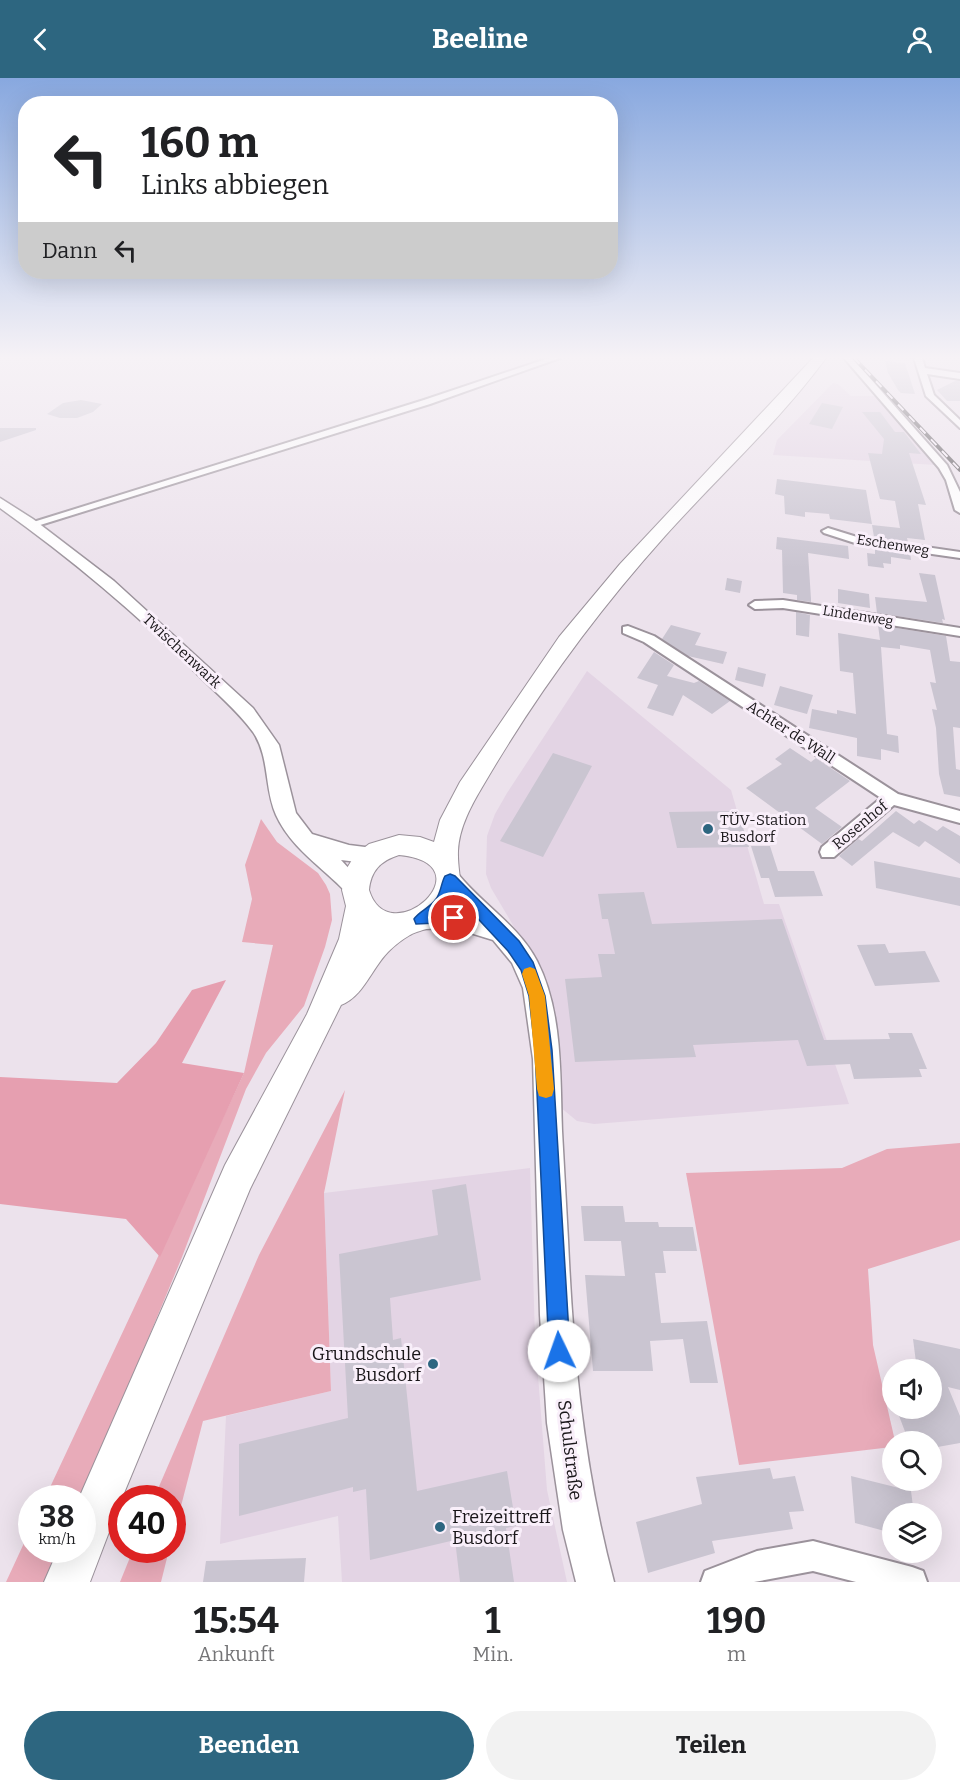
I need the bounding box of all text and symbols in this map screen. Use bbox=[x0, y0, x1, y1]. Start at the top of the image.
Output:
icon: back bbox=[24, 23, 57, 56]
text: Beeline bbox=[432, 23, 528, 55]
icon: person bbox=[903, 23, 936, 56]
text: 160 m bbox=[141, 118, 258, 168]
icon: left bbox=[42, 120, 120, 198]
text: Links abbiegen bbox=[141, 169, 329, 201]
icon: left bbox=[109, 234, 142, 267]
text: Dann bbox=[42, 237, 97, 264]
street label: Eschenweg bbox=[855, 531, 931, 559]
street label: Lindenweg bbox=[821, 602, 895, 630]
street label: Twischenwark bbox=[139, 610, 225, 692]
street label: Achter de Wall bbox=[744, 697, 838, 767]
street label: Rosenhof bbox=[829, 796, 893, 853]
place label: TÜV-Station Busdorf bbox=[720, 811, 807, 846]
marker: TÜV-Station Busdorf bbox=[701, 822, 715, 836]
pin bbox=[428, 892, 479, 943]
icon: arrive bbox=[437, 901, 470, 934]
position arrow bbox=[527, 1319, 591, 1383]
place label: Grundschule Busdorf bbox=[312, 1343, 423, 1386]
marker: Grundschule Busdorf bbox=[426, 1357, 440, 1371]
map controls bbox=[882, 1359, 942, 1563]
button: sound bbox=[882, 1359, 942, 1419]
street label: Schulstraße bbox=[553, 1399, 587, 1501]
button: search bbox=[882, 1431, 942, 1491]
speed limit sign: 40 bbox=[108, 1485, 186, 1563]
text: 38 bbox=[39, 1499, 75, 1535]
button: layers bbox=[882, 1503, 942, 1563]
place label: Freizeittreff Busdorf bbox=[452, 1506, 553, 1549]
marker: Freizeittreff Busdorf bbox=[433, 1520, 447, 1534]
text: km/h bbox=[38, 1530, 76, 1548]
text: 15:54 bbox=[194, 1599, 279, 1643]
text: 1 bbox=[485, 1599, 501, 1643]
text: 190 bbox=[707, 1599, 766, 1643]
text: Ankunft bbox=[198, 1642, 275, 1666]
text: Min. bbox=[472, 1642, 513, 1666]
text: m bbox=[727, 1642, 746, 1666]
button: Beenden bbox=[24, 1711, 474, 1780]
button: Teilen bbox=[486, 1711, 936, 1780]

